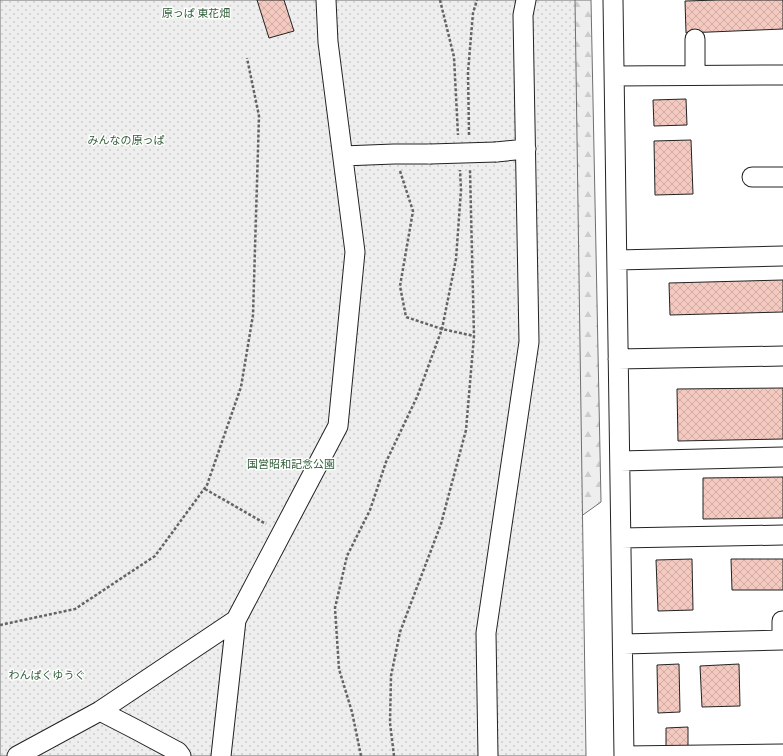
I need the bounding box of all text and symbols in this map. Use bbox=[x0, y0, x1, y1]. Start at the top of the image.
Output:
park label: 原っぱ 東花畑 bbox=[162, 7, 230, 20]
park label: みんなの原っぱ bbox=[88, 134, 165, 147]
park label: 国営昭和記念公園 bbox=[247, 458, 335, 471]
park label: わんぱくゆうぐ bbox=[9, 669, 86, 682]

